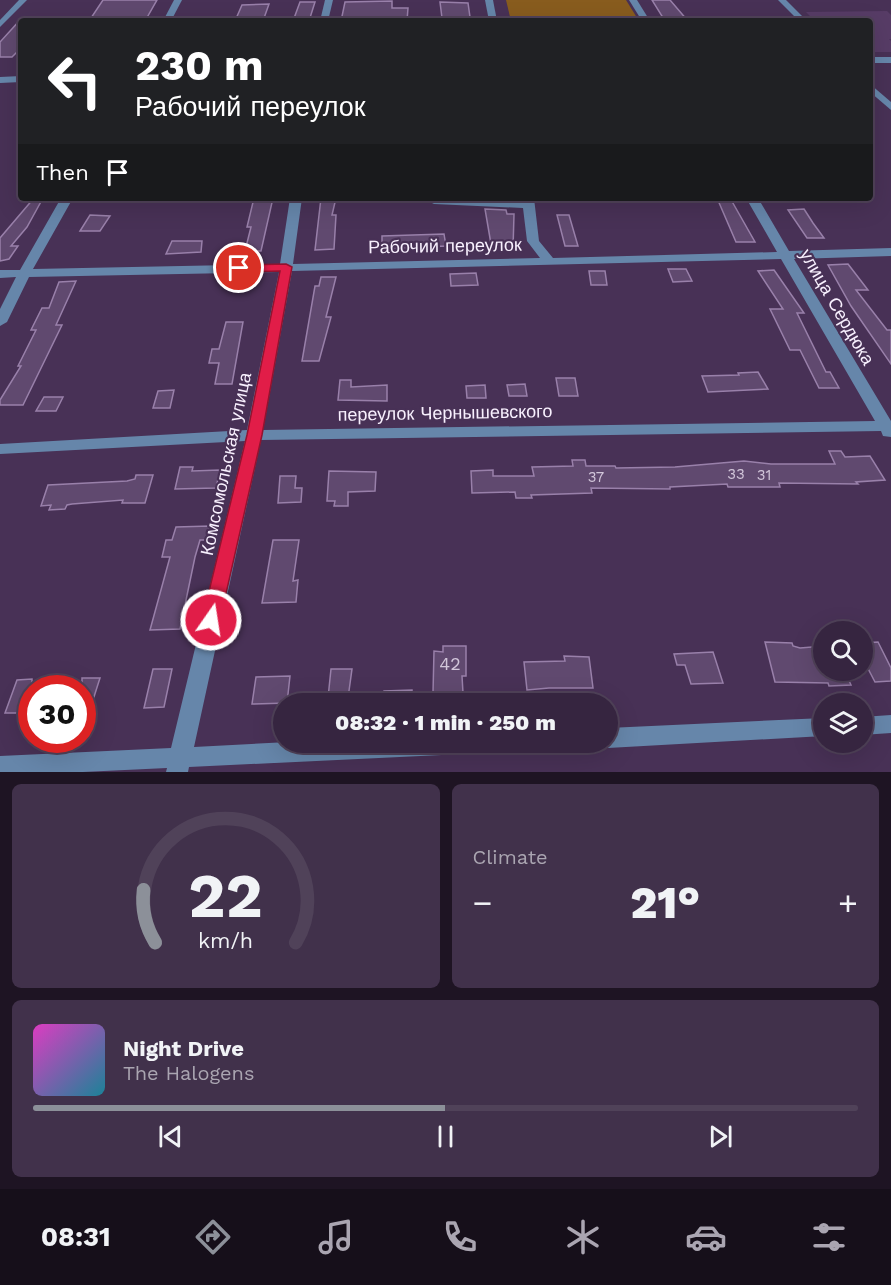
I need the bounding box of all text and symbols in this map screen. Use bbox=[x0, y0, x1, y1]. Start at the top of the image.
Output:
text: 230 m bbox=[135, 41, 264, 90]
icon: left bbox=[36, 42, 114, 120]
text: Рабочий переулок bbox=[135, 91, 366, 123]
icon: arrive bbox=[101, 156, 134, 189]
text: Then bbox=[36, 160, 89, 185]
street label: Рабочий переулок bbox=[368, 234, 522, 257]
pin bbox=[213, 242, 264, 293]
street label: улица Сердюка bbox=[796, 245, 880, 369]
icon: arrive bbox=[222, 251, 255, 284]
street label: Комсомольская улица bbox=[196, 369, 255, 557]
street label: переулок Чернышевского bbox=[337, 400, 553, 425]
house number: 33 bbox=[727, 465, 745, 483]
house number: 31 bbox=[757, 466, 771, 484]
house number: 37 bbox=[588, 468, 604, 486]
position arrow bbox=[179, 588, 243, 652]
map controls bbox=[813, 621, 873, 753]
button: search bbox=[813, 621, 873, 681]
house number: 42 bbox=[439, 653, 461, 674]
speed limit sign: 30 bbox=[18, 675, 96, 753]
button: layers bbox=[813, 693, 873, 753]
text: 08:32 · 1 min · 250 m bbox=[335, 710, 556, 735]
text: Climate bbox=[473, 845, 548, 869]
text: 22 bbox=[189, 859, 263, 932]
text: 21° bbox=[630, 876, 700, 929]
text: − bbox=[473, 883, 492, 922]
text: + bbox=[838, 883, 858, 922]
text: km/h bbox=[198, 928, 253, 953]
text: Night Drive bbox=[123, 1036, 244, 1061]
text: The Halogens bbox=[123, 1061, 255, 1085]
icon: previous bbox=[154, 1120, 187, 1153]
icon: pause bbox=[429, 1120, 462, 1153]
icon: next bbox=[704, 1120, 737, 1153]
icon: directions bbox=[192, 1216, 234, 1258]
icon: music bbox=[315, 1216, 357, 1258]
icon: phone bbox=[439, 1216, 481, 1258]
icon: climate bbox=[562, 1216, 604, 1258]
icon: car bbox=[685, 1216, 727, 1258]
icon: filters bbox=[808, 1216, 850, 1258]
text: 08:31 bbox=[41, 1221, 111, 1253]

